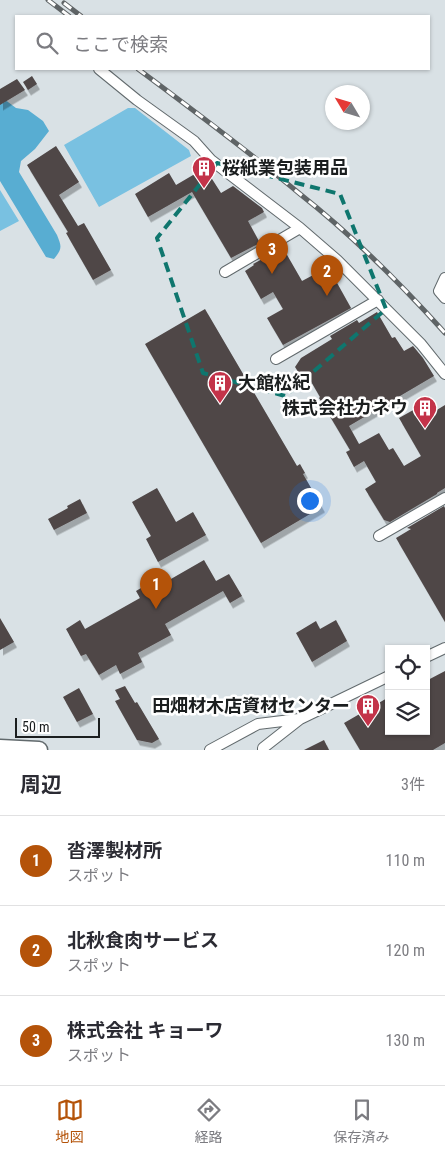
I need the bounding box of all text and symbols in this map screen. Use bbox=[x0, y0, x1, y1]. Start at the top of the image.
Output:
search box bbox=[15, 15, 430, 70]
icon: search bbox=[33, 29, 61, 57]
text: ここで検索 bbox=[73, 33, 168, 56]
north arrow bbox=[325, 85, 370, 130]
building icon: 桜紙業包装用品 bbox=[191, 155, 217, 189]
place label: 桜紙業包装用品 bbox=[222, 157, 348, 178]
pin: 3 bbox=[256, 233, 288, 274]
pin: 2 bbox=[311, 255, 343, 296]
building icon: 大館松紀 bbox=[207, 370, 233, 404]
place label: 大館松紀 bbox=[238, 372, 311, 393]
building icon: 株式会社カネウ bbox=[412, 395, 438, 429]
place label: 株式会社カネウ bbox=[282, 397, 408, 418]
your location bbox=[297, 488, 323, 514]
pin: 1 bbox=[140, 568, 172, 609]
map controls bbox=[385, 645, 430, 735]
button: locate bbox=[385, 645, 430, 690]
button: layers bbox=[385, 690, 430, 735]
building icon: 田畑材木店資材センター bbox=[355, 693, 381, 727]
place label: 田畑材木店資材センター bbox=[152, 695, 350, 716]
scale bar bbox=[15, 715, 100, 738]
text: 50 m bbox=[22, 719, 50, 735]
text: 周辺 bbox=[20, 773, 62, 797]
text: 3件 bbox=[401, 775, 425, 794]
text: 沓澤製材所 bbox=[67, 839, 162, 862]
text: 1 bbox=[32, 851, 40, 870]
text: 110 m bbox=[386, 851, 425, 870]
text: スポット bbox=[67, 866, 131, 885]
text: 北秋食肉サービス bbox=[67, 929, 219, 952]
text: 2 bbox=[32, 941, 40, 960]
text: 120 m bbox=[386, 941, 425, 960]
text: スポット bbox=[67, 956, 131, 975]
text: 株式会社 キョーワ bbox=[67, 1019, 223, 1042]
text: 3 bbox=[32, 1031, 40, 1050]
text: 130 m bbox=[386, 1031, 425, 1050]
text: スポット bbox=[67, 1046, 131, 1065]
tab: 地図 bbox=[56, 1096, 84, 1146]
tab: 経路 bbox=[195, 1096, 223, 1146]
tab: 保存済み bbox=[334, 1096, 390, 1146]

